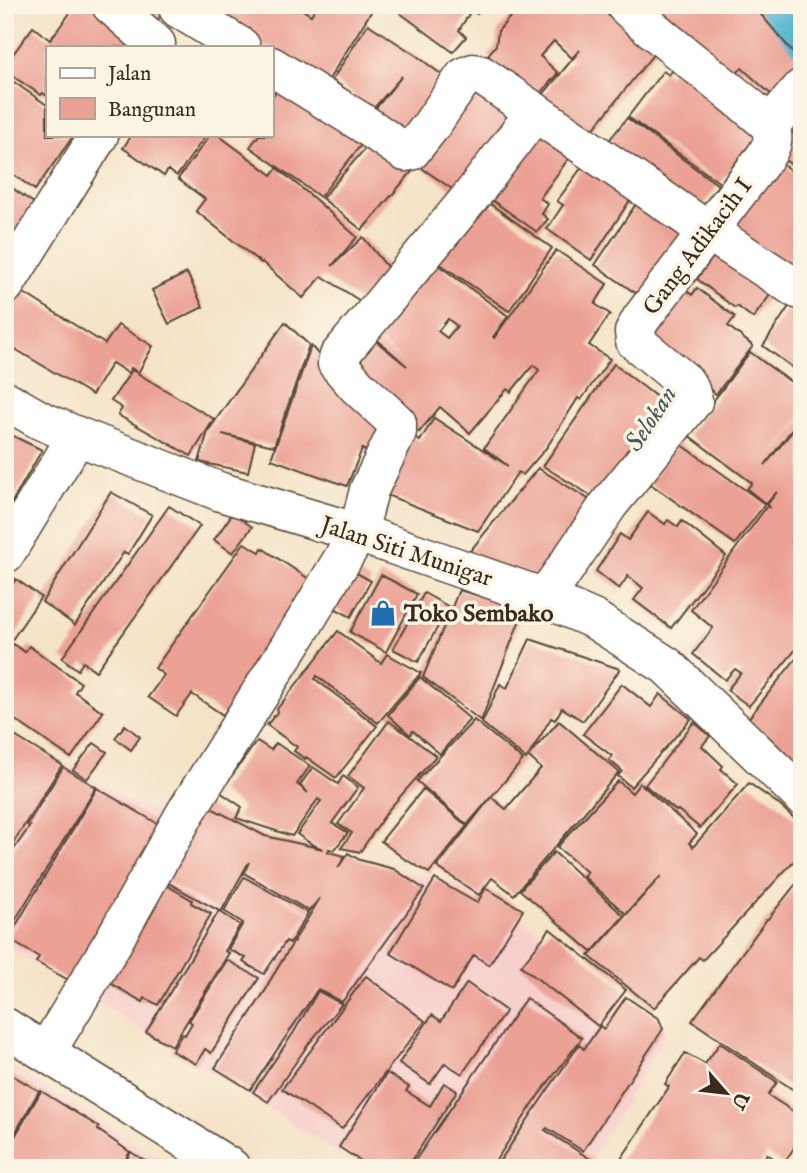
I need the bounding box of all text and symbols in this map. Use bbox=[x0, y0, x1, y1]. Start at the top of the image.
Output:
legend bbox=[46, 46, 273, 136]
text: Jalan bbox=[106, 61, 151, 88]
text: Bangunan bbox=[108, 97, 196, 124]
street label: Gang Adikacih I bbox=[636, 172, 760, 322]
water label: Selokan bbox=[618, 380, 685, 458]
street label: Jalan Siti Munigar bbox=[314, 509, 497, 595]
shop icon: Toko Sembako bbox=[368, 598, 398, 628]
place label: Toko Sembako bbox=[403, 599, 554, 630]
north arrow bbox=[692, 1058, 762, 1128]
text: U bbox=[724, 1086, 754, 1114]

